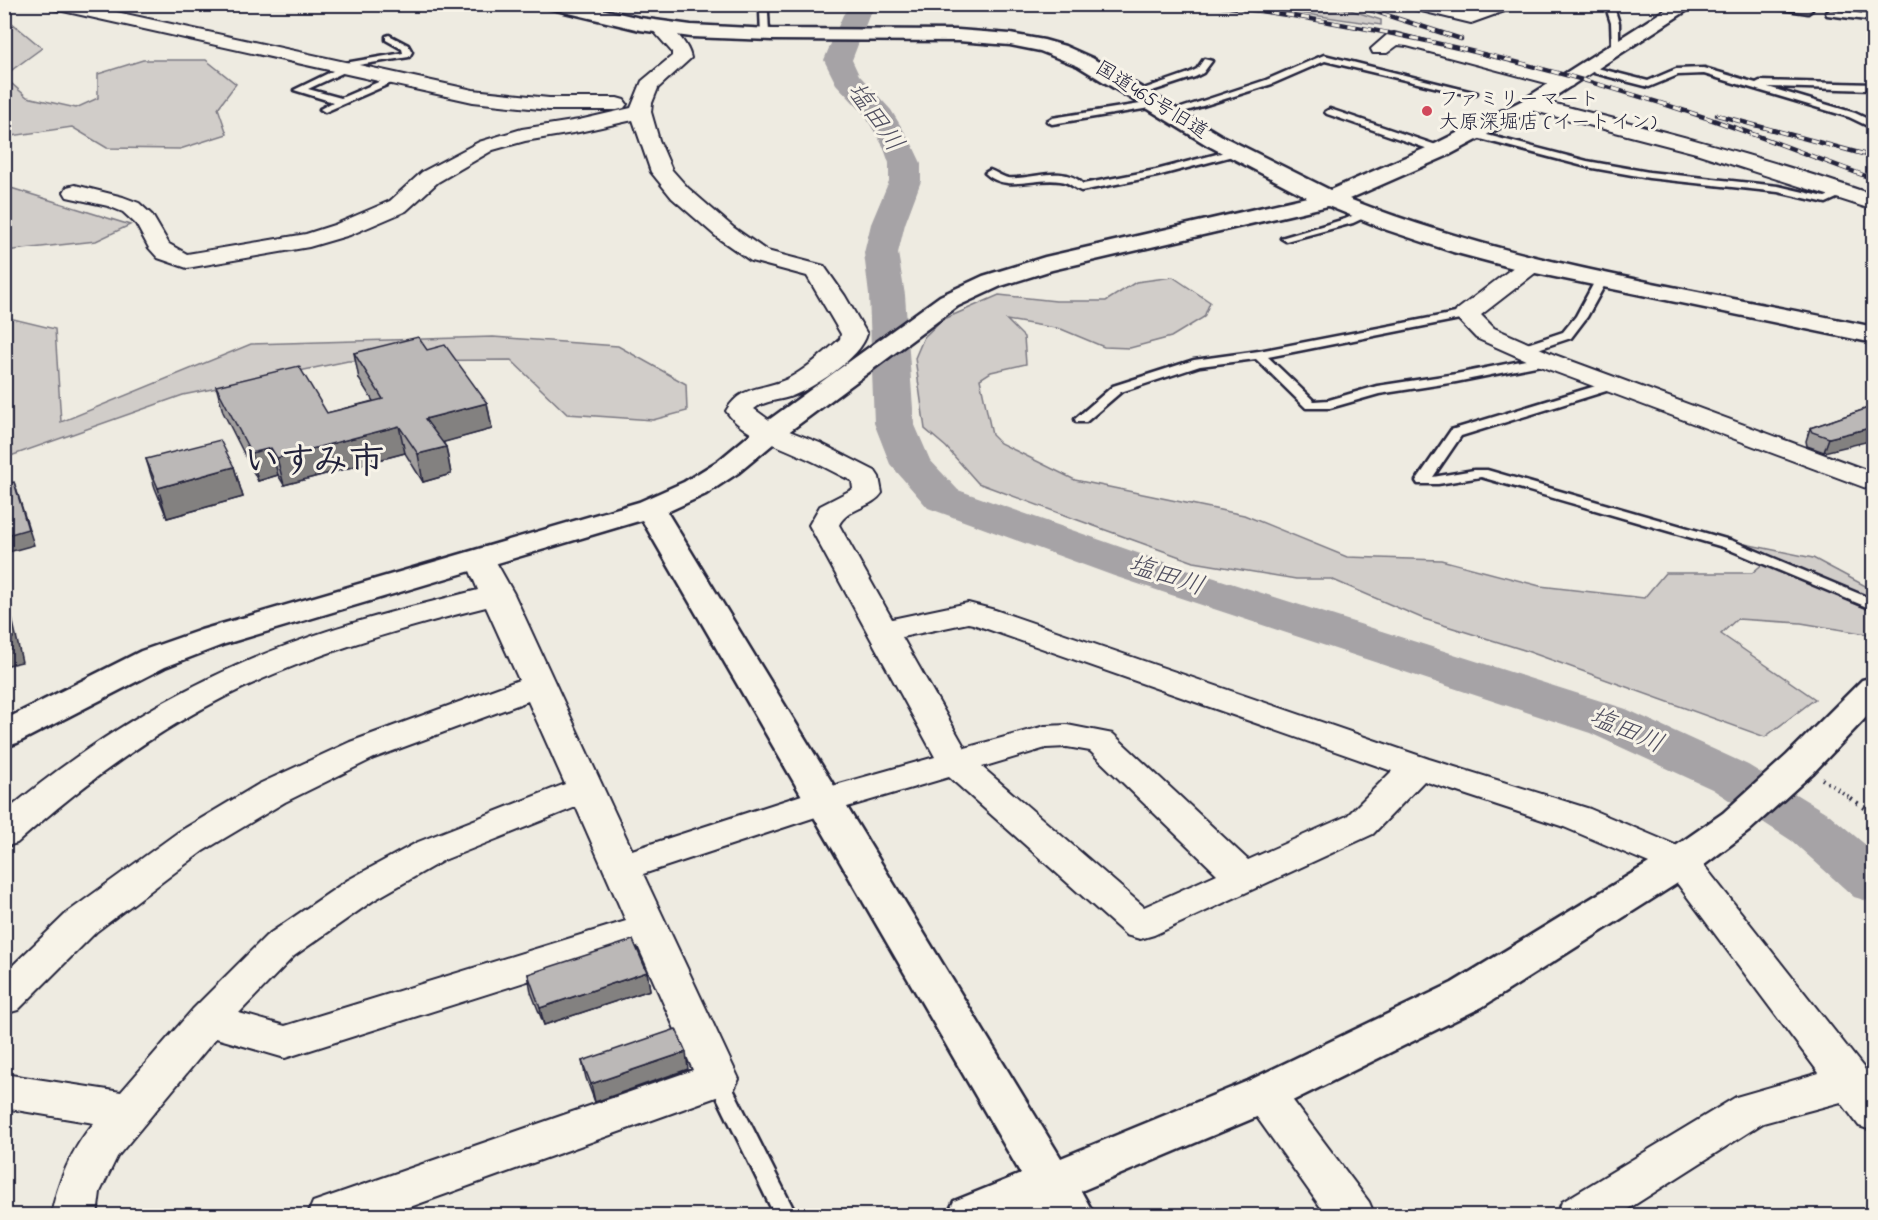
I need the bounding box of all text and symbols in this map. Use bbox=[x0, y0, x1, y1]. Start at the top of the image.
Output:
street label: 国道465号旧道 bbox=[1089, 55, 1213, 147]
water label: 塩田川 bbox=[836, 75, 912, 161]
place label: ファミリーマート 大原深堀店 (イートイン) bbox=[1439, 86, 1657, 138]
marker: ファミリーマート 大原深堀店 (イートイン) bbox=[1420, 104, 1434, 118]
district label: いすみ市 bbox=[243, 437, 385, 490]
water label: 塩田川 bbox=[1123, 547, 1209, 607]
water label: 塩田川 bbox=[1583, 699, 1669, 765]

